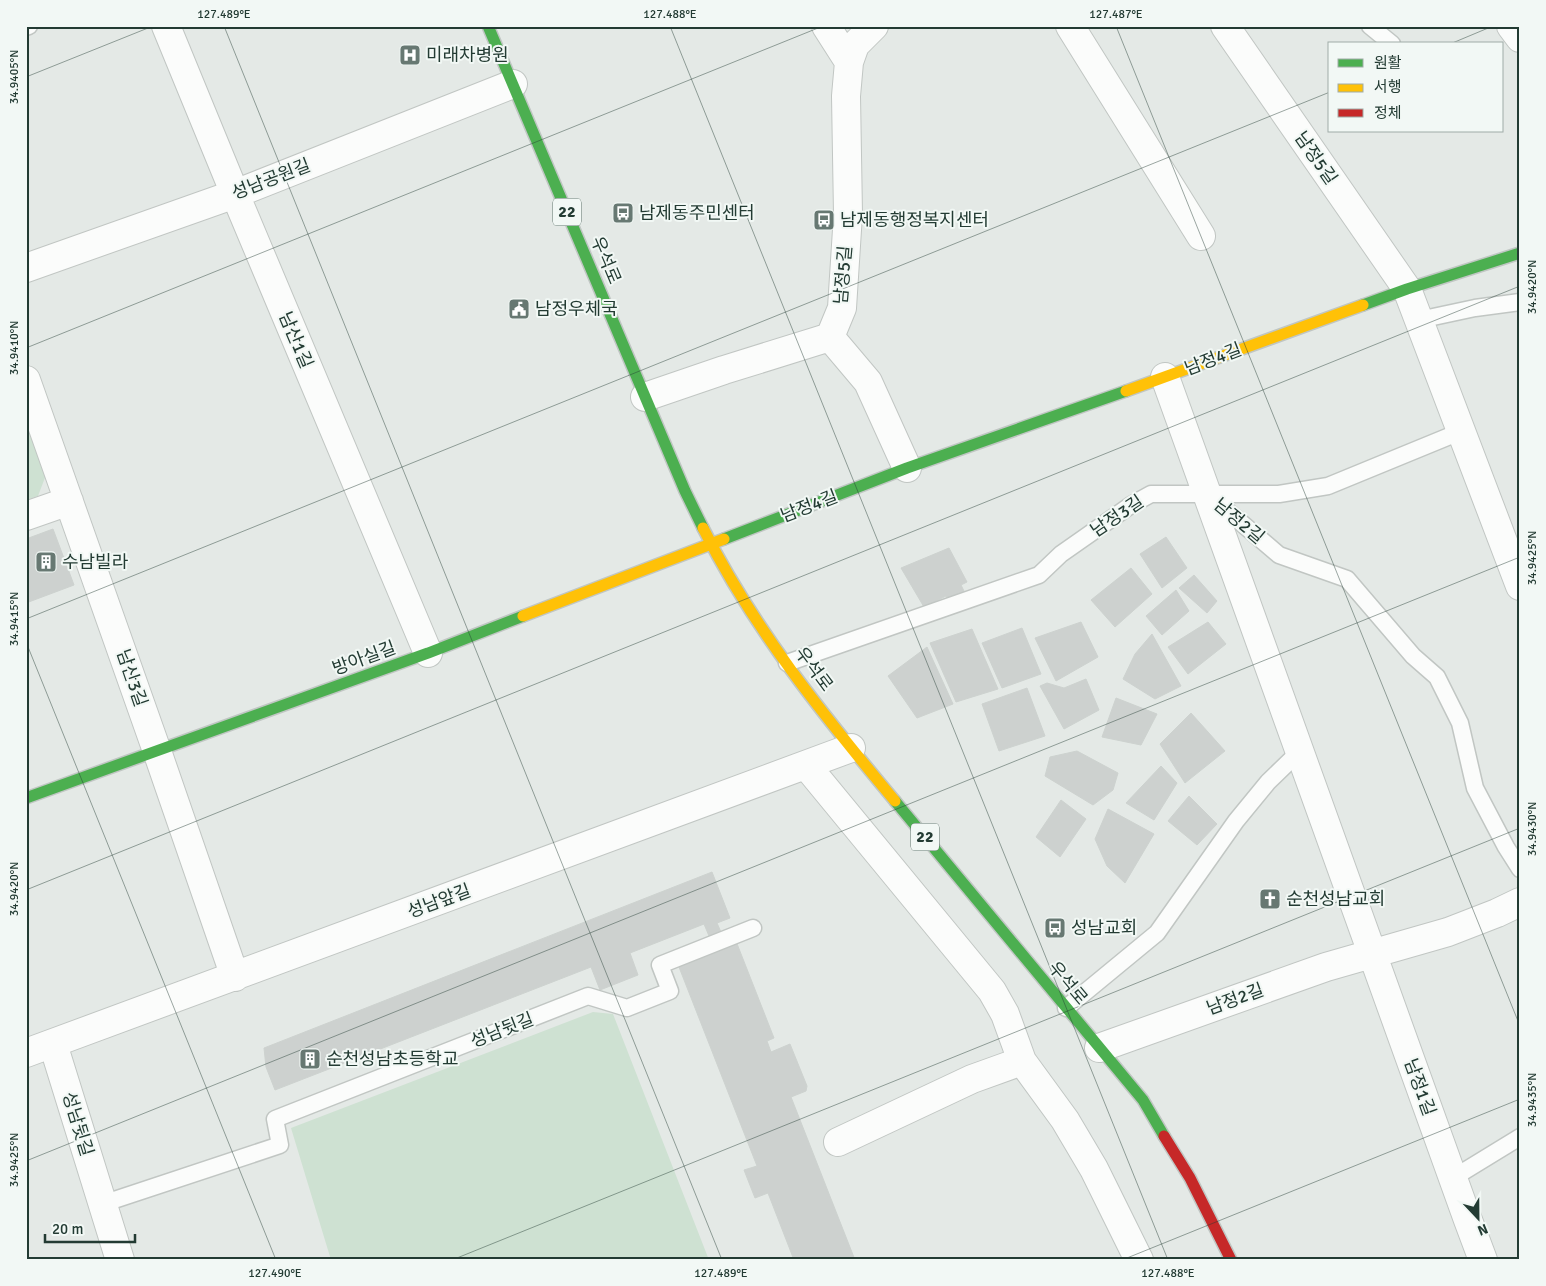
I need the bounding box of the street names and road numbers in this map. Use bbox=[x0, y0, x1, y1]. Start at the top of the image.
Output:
street label: 남정5길 bbox=[1290, 127, 1342, 189]
street label: 성남공원길 bbox=[228, 154, 314, 204]
road number: 22 bbox=[553, 198, 581, 226]
street label: 우석로 bbox=[586, 233, 626, 287]
street label: 남정5길 bbox=[829, 244, 857, 306]
street label: 남산1길 bbox=[274, 308, 318, 372]
street label: 남정4길 bbox=[1181, 338, 1245, 380]
street label: 남정4길 bbox=[777, 485, 841, 527]
street label: 남정3길 bbox=[1086, 490, 1148, 542]
street label: 남정2길 bbox=[1209, 493, 1269, 549]
street label: 방아실길 bbox=[329, 636, 399, 680]
street label: 우석로 bbox=[790, 643, 838, 695]
street label: 남산3길 bbox=[112, 646, 152, 710]
road number: 22 bbox=[911, 824, 939, 850]
street label: 성남앞길 bbox=[404, 879, 474, 923]
street label: 우석로 bbox=[1044, 957, 1092, 1009]
street label: 남정2길 bbox=[1203, 979, 1267, 1019]
street label: 성남뒷길 bbox=[467, 1008, 537, 1052]
street label: 남정1길 bbox=[1400, 1055, 1440, 1119]
street label: 성남뒷길 bbox=[58, 1089, 98, 1159]

